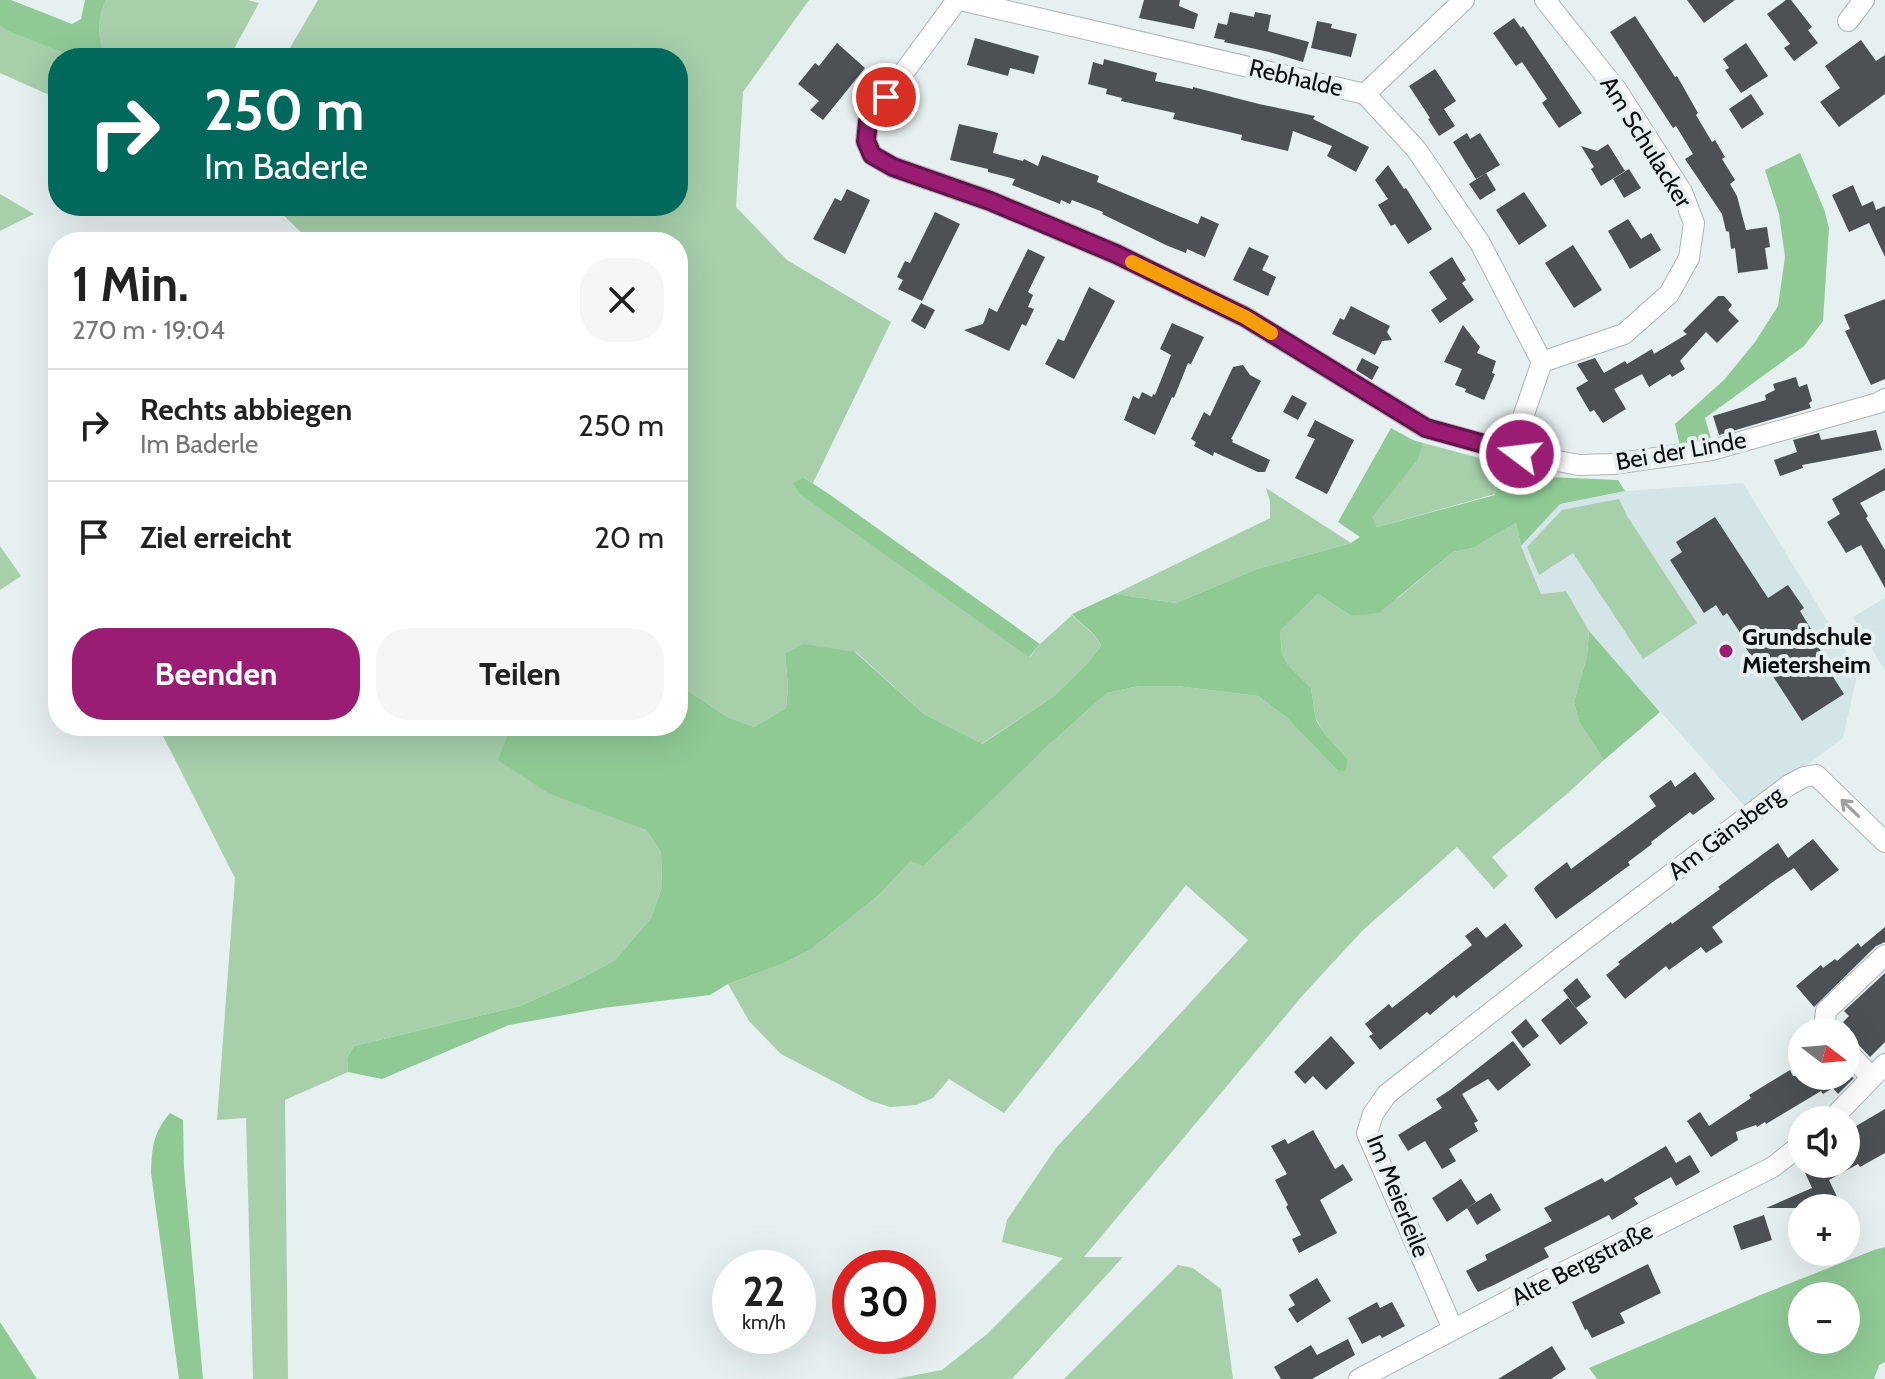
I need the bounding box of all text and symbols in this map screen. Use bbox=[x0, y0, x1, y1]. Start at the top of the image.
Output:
street label: Rebhalde bbox=[1246, 53, 1346, 102]
pin bbox=[852, 63, 920, 131]
street label: Am Schulacker bbox=[1594, 70, 1699, 213]
icon: arrive bbox=[864, 75, 908, 119]
text: 250 m bbox=[204, 76, 365, 144]
icon: right bbox=[72, 80, 176, 184]
text: Im Baderle bbox=[204, 144, 368, 188]
text: 1 Min. bbox=[72, 255, 189, 313]
button: close bbox=[580, 258, 664, 342]
text: 270 m · 19:04 bbox=[72, 314, 225, 346]
text: Rechts abbiegen bbox=[140, 391, 352, 428]
icon: right bbox=[72, 403, 116, 447]
text: 250 m bbox=[578, 407, 664, 444]
position arrow bbox=[1478, 412, 1562, 496]
street label: Bei der Linde bbox=[1613, 425, 1748, 476]
text: Im Baderle bbox=[140, 428, 258, 460]
icon: arrive bbox=[72, 515, 116, 559]
text: Ziel erreicht bbox=[140, 519, 291, 556]
text: 20 m bbox=[594, 519, 664, 556]
place label: Grundschule Mietersheim bbox=[1742, 622, 1872, 679]
button: Beenden bbox=[72, 628, 360, 720]
button: Teilen bbox=[376, 628, 664, 720]
marker: Grundschule Mietersheim bbox=[1717, 642, 1735, 660]
street label: Am Gänsberg bbox=[1662, 779, 1790, 885]
one-way arrow bbox=[1841, 800, 1861, 818]
north arrow bbox=[1788, 1018, 1860, 1090]
map controls bbox=[1788, 1018, 1860, 1354]
button: sound bbox=[1788, 1106, 1860, 1178]
street label: Im Meierleile bbox=[1361, 1130, 1436, 1261]
button: + bbox=[1788, 1194, 1860, 1266]
street label: Alte Bergstraße bbox=[1506, 1215, 1657, 1312]
speed limit sign: 30 bbox=[832, 1250, 936, 1354]
text: 22 bbox=[743, 1267, 785, 1316]
button: − bbox=[1788, 1282, 1860, 1354]
text: km/h bbox=[742, 1310, 786, 1334]

